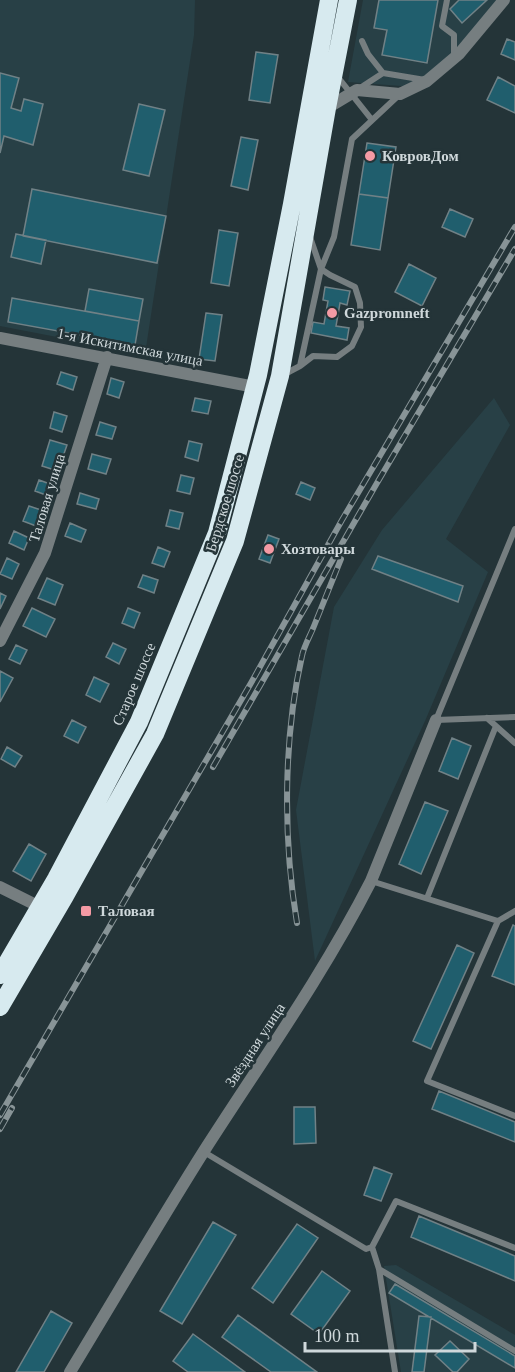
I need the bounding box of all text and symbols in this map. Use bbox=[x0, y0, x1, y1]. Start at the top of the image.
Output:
place label: КовровДом bbox=[382, 148, 459, 164]
marker: КовровДом bbox=[363, 149, 377, 163]
place label: Gazpromneft bbox=[344, 305, 430, 321]
marker: Gazpromneft bbox=[325, 306, 339, 320]
street label: 1-я Искитимская улица bbox=[56, 325, 205, 369]
street label: Таловая улица bbox=[26, 451, 68, 544]
street label: Бердское шоссе bbox=[203, 452, 248, 554]
place label: Хозтовары bbox=[281, 541, 355, 557]
marker: Хозтовары bbox=[262, 542, 276, 556]
street label: Старое шоссе bbox=[109, 640, 159, 728]
place label: Таловая bbox=[98, 903, 155, 919]
marker: Таловая bbox=[79, 904, 93, 918]
street label: Звёздная улица bbox=[222, 1000, 288, 1090]
scale bar bbox=[305, 1315, 474, 1353]
text: 100 m bbox=[314, 1326, 360, 1346]

